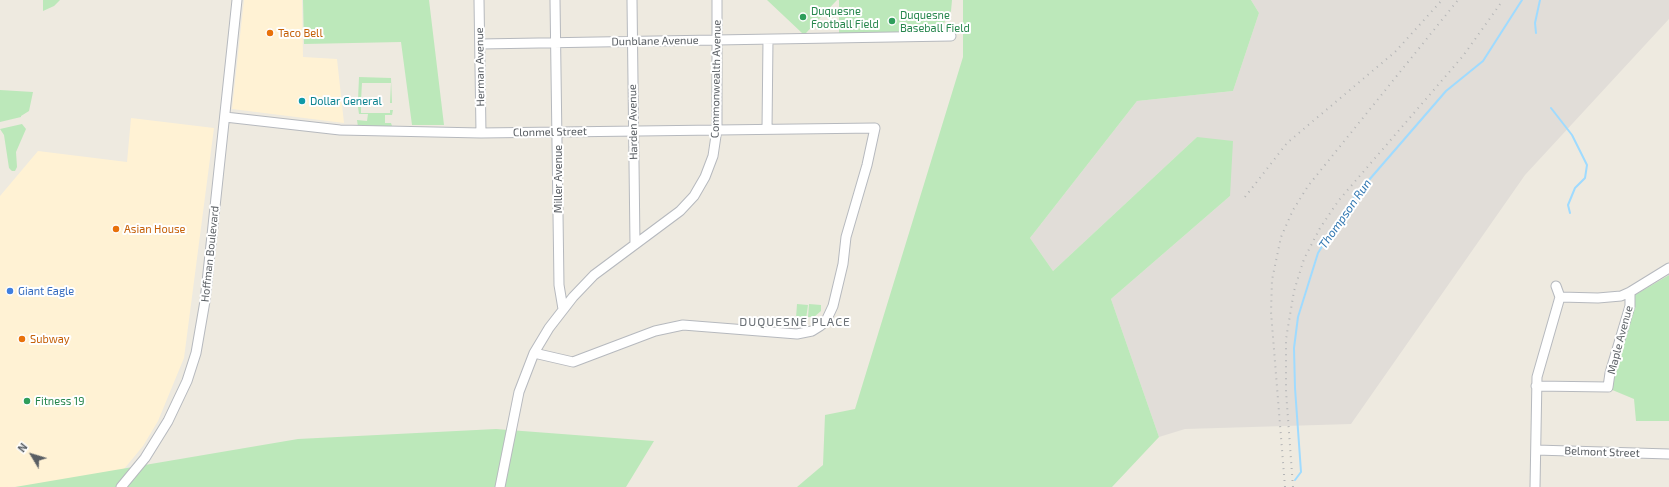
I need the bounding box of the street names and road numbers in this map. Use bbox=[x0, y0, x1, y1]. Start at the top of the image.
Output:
street label: Commonwealth Avenue bbox=[708, 20, 724, 138]
street label: Herman Avenue bbox=[473, 27, 487, 107]
street label: Dunblane Avenue bbox=[611, 34, 699, 48]
street label: Harden Avenue bbox=[626, 84, 640, 160]
street label: Clonmel Street bbox=[513, 125, 587, 139]
street label: Miller Avenue bbox=[551, 145, 565, 213]
street label: Hoffman Boulevard bbox=[198, 205, 222, 303]
street label: Maple Avenue bbox=[1604, 304, 1636, 376]
street label: Belmont Street bbox=[1564, 444, 1640, 460]

